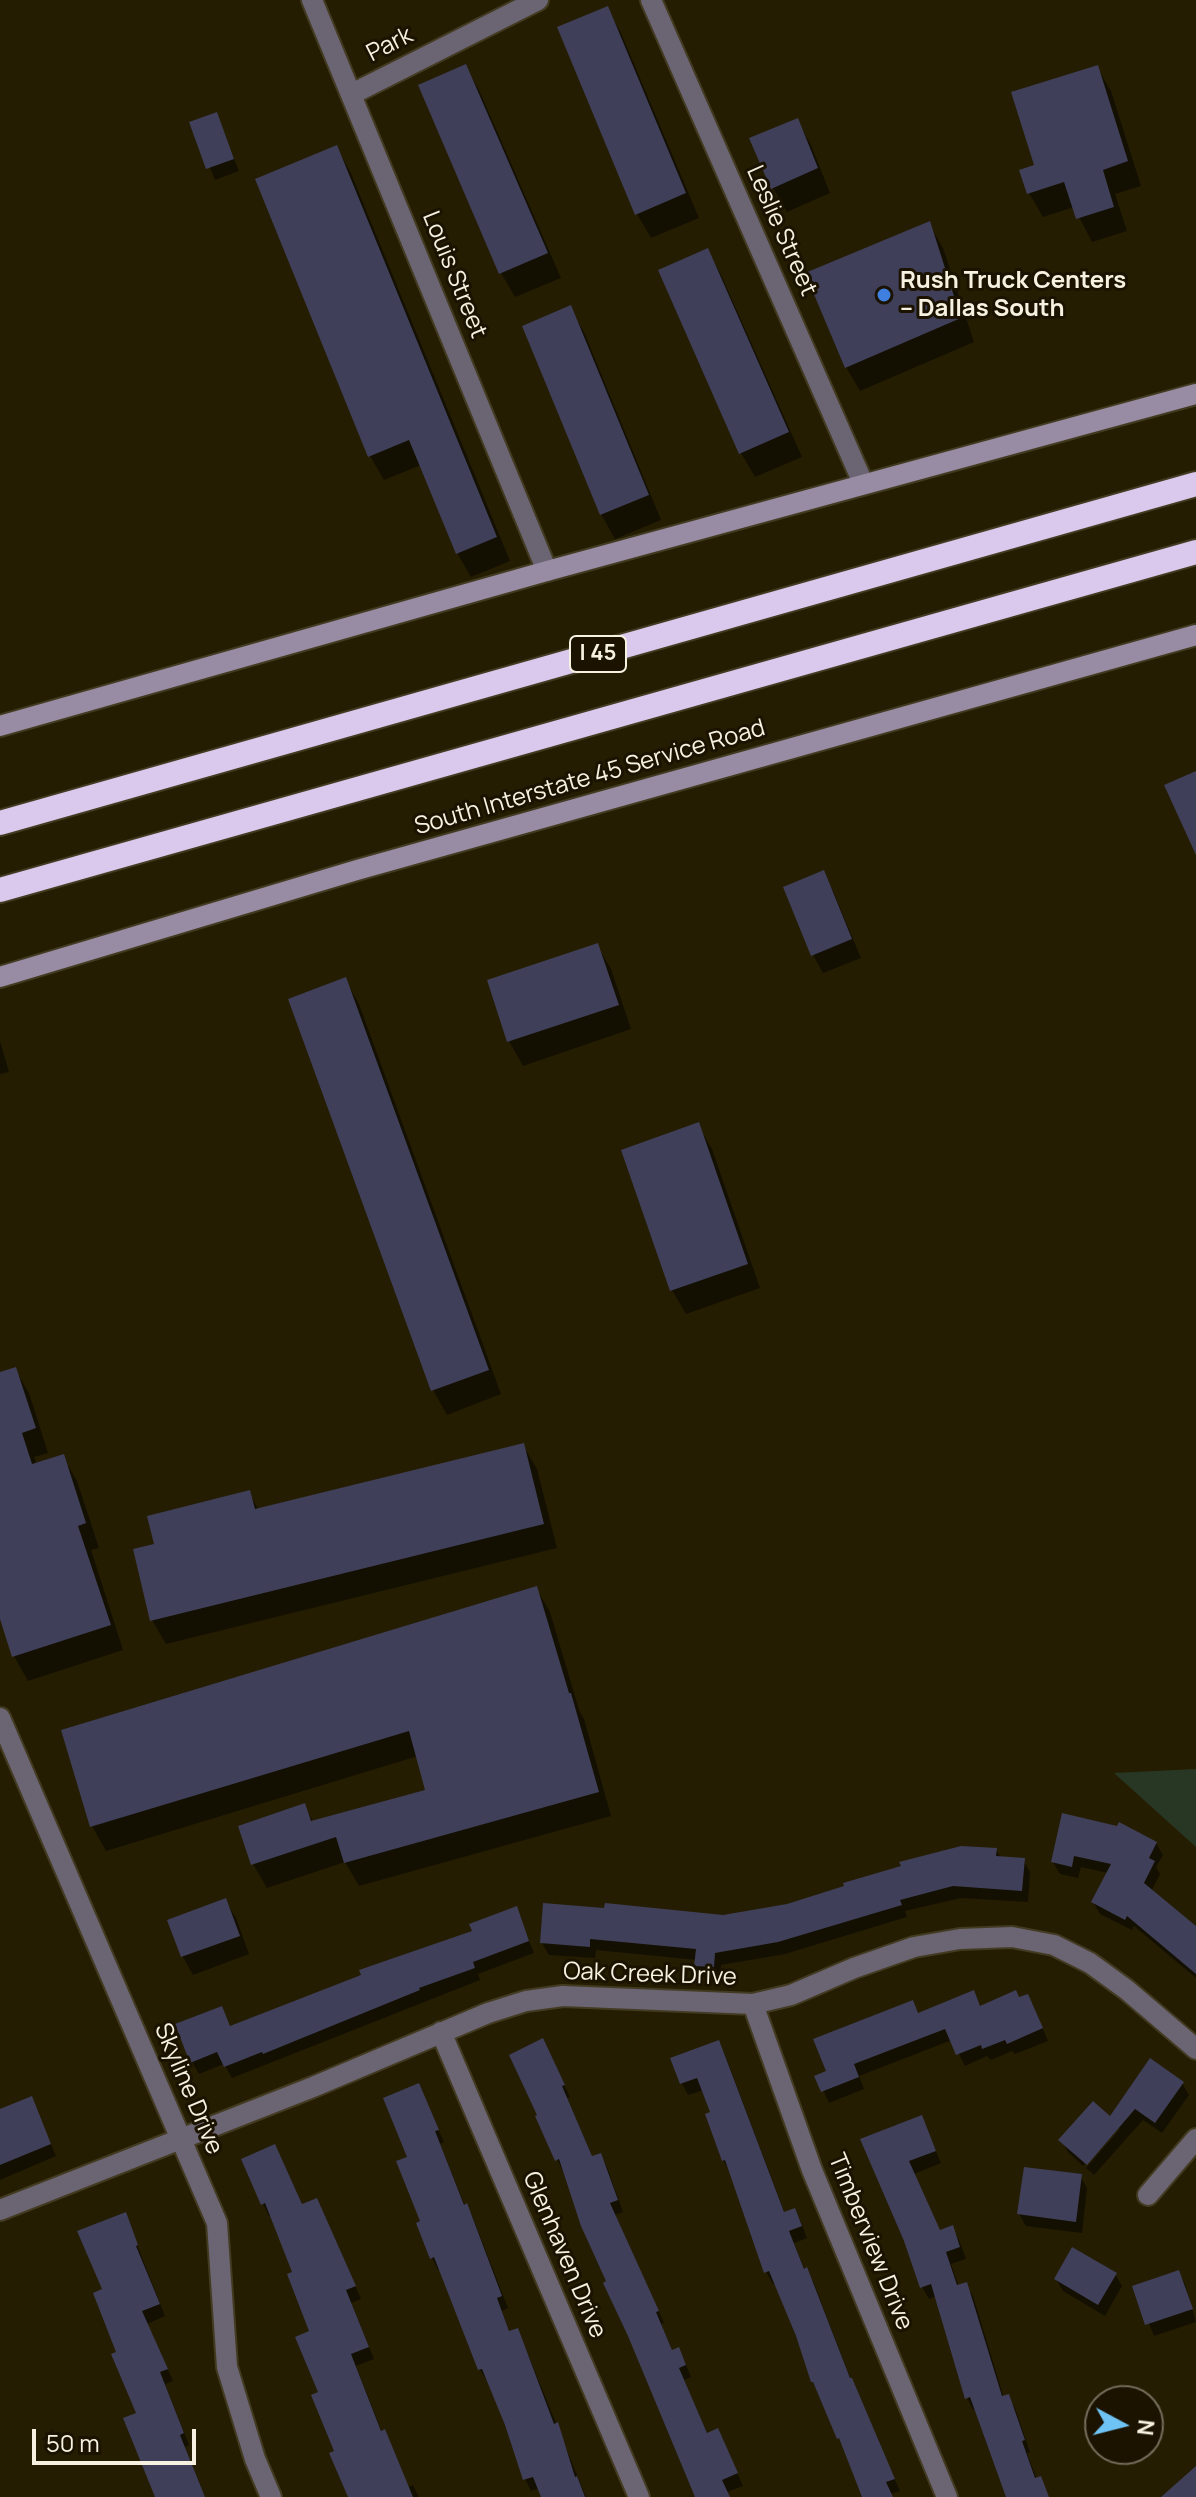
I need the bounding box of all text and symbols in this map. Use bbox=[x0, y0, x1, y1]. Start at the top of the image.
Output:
street label: Park bbox=[362, 21, 418, 69]
street label: Leslie Street bbox=[739, 161, 823, 301]
street label: Louis Street bbox=[416, 207, 492, 343]
place label: Rush Truck Centers – Dallas South bbox=[900, 267, 1126, 323]
marker: Rush Truck Centers – Dallas South bbox=[875, 286, 893, 304]
road number: I 45 bbox=[570, 636, 626, 672]
street label: South Interstate 45 Service Road bbox=[411, 714, 769, 842]
street label: Oak Creek Drive bbox=[563, 1958, 737, 1992]
street label: Skyline Drive bbox=[147, 2019, 229, 2159]
street label: Timberview Drive bbox=[821, 2150, 919, 2334]
street label: Glenhaven Drive bbox=[516, 2167, 612, 2343]
north arrow bbox=[1084, 2385, 1164, 2465]
scale bar bbox=[36, 2413, 200, 2463]
text: N bbox=[1130, 2418, 1162, 2437]
text: 50 m bbox=[46, 2426, 100, 2459]

